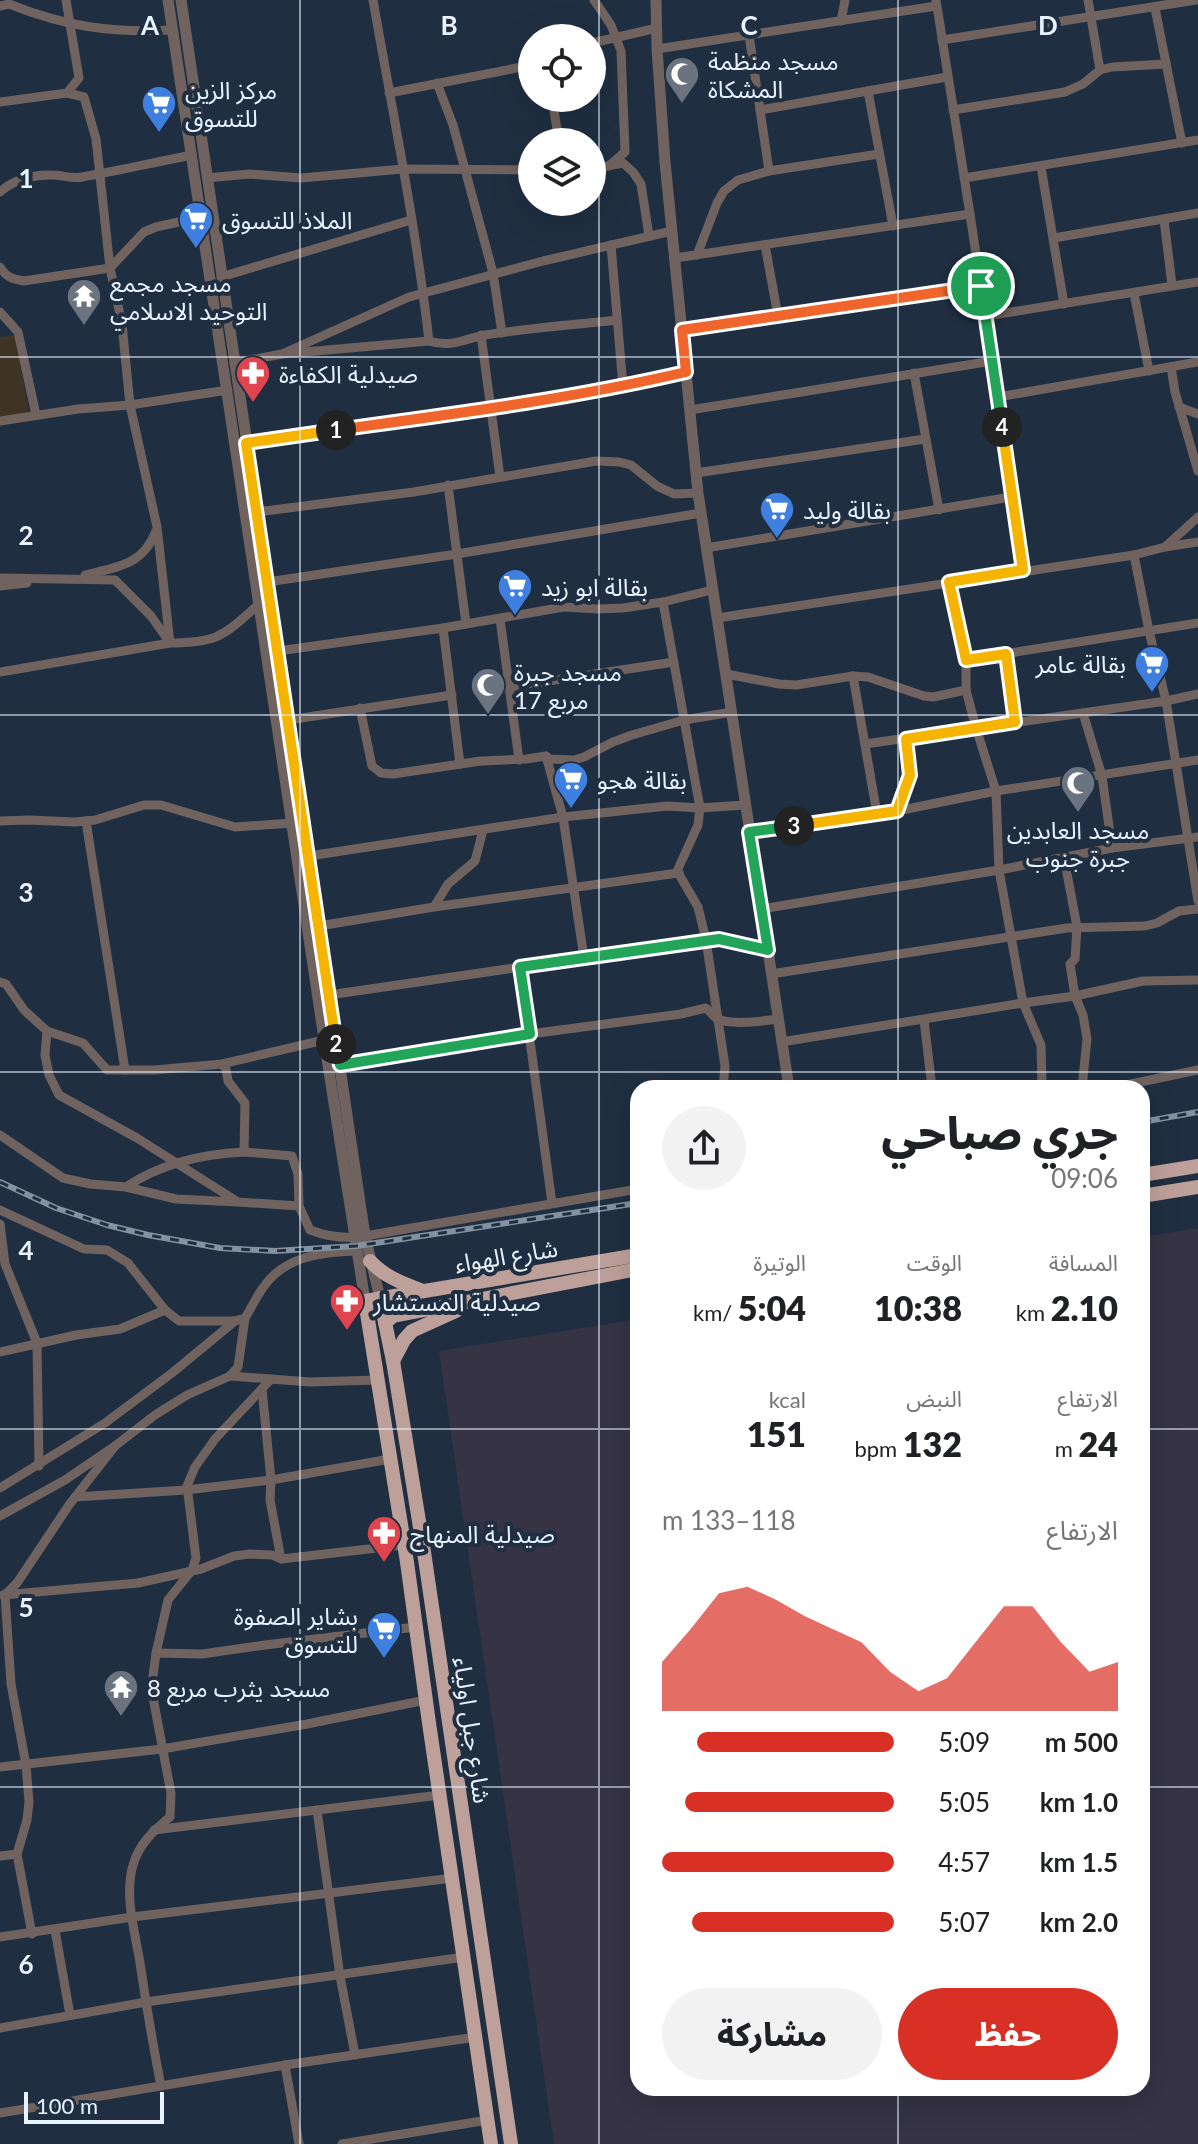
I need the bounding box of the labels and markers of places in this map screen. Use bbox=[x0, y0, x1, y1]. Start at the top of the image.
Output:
place label: مسجد منظمة المشكاة bbox=[708, 46, 839, 103]
mosque icon: مسجد منظمة المشكاة bbox=[663, 55, 701, 105]
place label: مركز الزين للتسوق bbox=[185, 75, 277, 133]
supermarket icon: مركز الزين للتسوق bbox=[140, 84, 178, 134]
supermarket icon: الملاذ للتسوق bbox=[177, 200, 215, 250]
place label: الملاذ للتسوق bbox=[222, 205, 353, 235]
pin bbox=[947, 252, 1015, 320]
place label: مسجد مجمع التوحيد الاسلامي bbox=[110, 268, 267, 330]
temple icon: مسجد مجمع التوحيد الاسلامي bbox=[65, 277, 103, 327]
pharmacy icon: صيدلية الكفاءة bbox=[234, 354, 272, 404]
place label: صيدلية الكفاءة bbox=[279, 359, 418, 388]
pin: 4 bbox=[982, 407, 1022, 447]
pin: 1 bbox=[316, 410, 356, 450]
supermarket icon: بقالة وليد bbox=[758, 490, 796, 540]
place label: بقالة وليد bbox=[803, 495, 891, 525]
supermarket icon: بقالة ابو زيد bbox=[496, 567, 534, 617]
place label: بقالة ابو زيد bbox=[541, 572, 648, 602]
supermarket icon: بقالة عامر bbox=[1133, 644, 1171, 694]
place label: بقالة عامر bbox=[1034, 649, 1126, 679]
place label: مسجد جبرة مربع 17 bbox=[514, 657, 622, 718]
mosque icon: مسجد جبرة مربع 17 bbox=[469, 666, 507, 716]
supermarket icon: بقالة هجو bbox=[552, 760, 590, 810]
mosque icon: مسجد العابدين جبرة جنوب bbox=[1059, 764, 1097, 814]
place label: بقالة هجو bbox=[597, 765, 687, 795]
pin: 3 bbox=[774, 806, 814, 846]
place label: مسجد العابدين جبرة جنوب bbox=[1007, 815, 1149, 873]
pin: 2 bbox=[316, 1024, 356, 1064]
pharmacy icon: صيدلية المستشار bbox=[328, 1282, 366, 1332]
place label: صيدلية المستشار bbox=[372, 1287, 541, 1317]
pharmacy icon: صيدلية المنهاج bbox=[365, 1514, 403, 1564]
place label: صيدلية المنهاج bbox=[410, 1519, 555, 1552]
place label: بشاير الصفوة للتسوق bbox=[234, 1601, 358, 1659]
supermarket icon: بشاير الصفوة للتسوق bbox=[365, 1610, 403, 1660]
temple icon: مسجد يثرب مربع 8 bbox=[102, 1668, 140, 1718]
place label: مسجد يثرب مربع 8 bbox=[147, 1673, 330, 1706]

